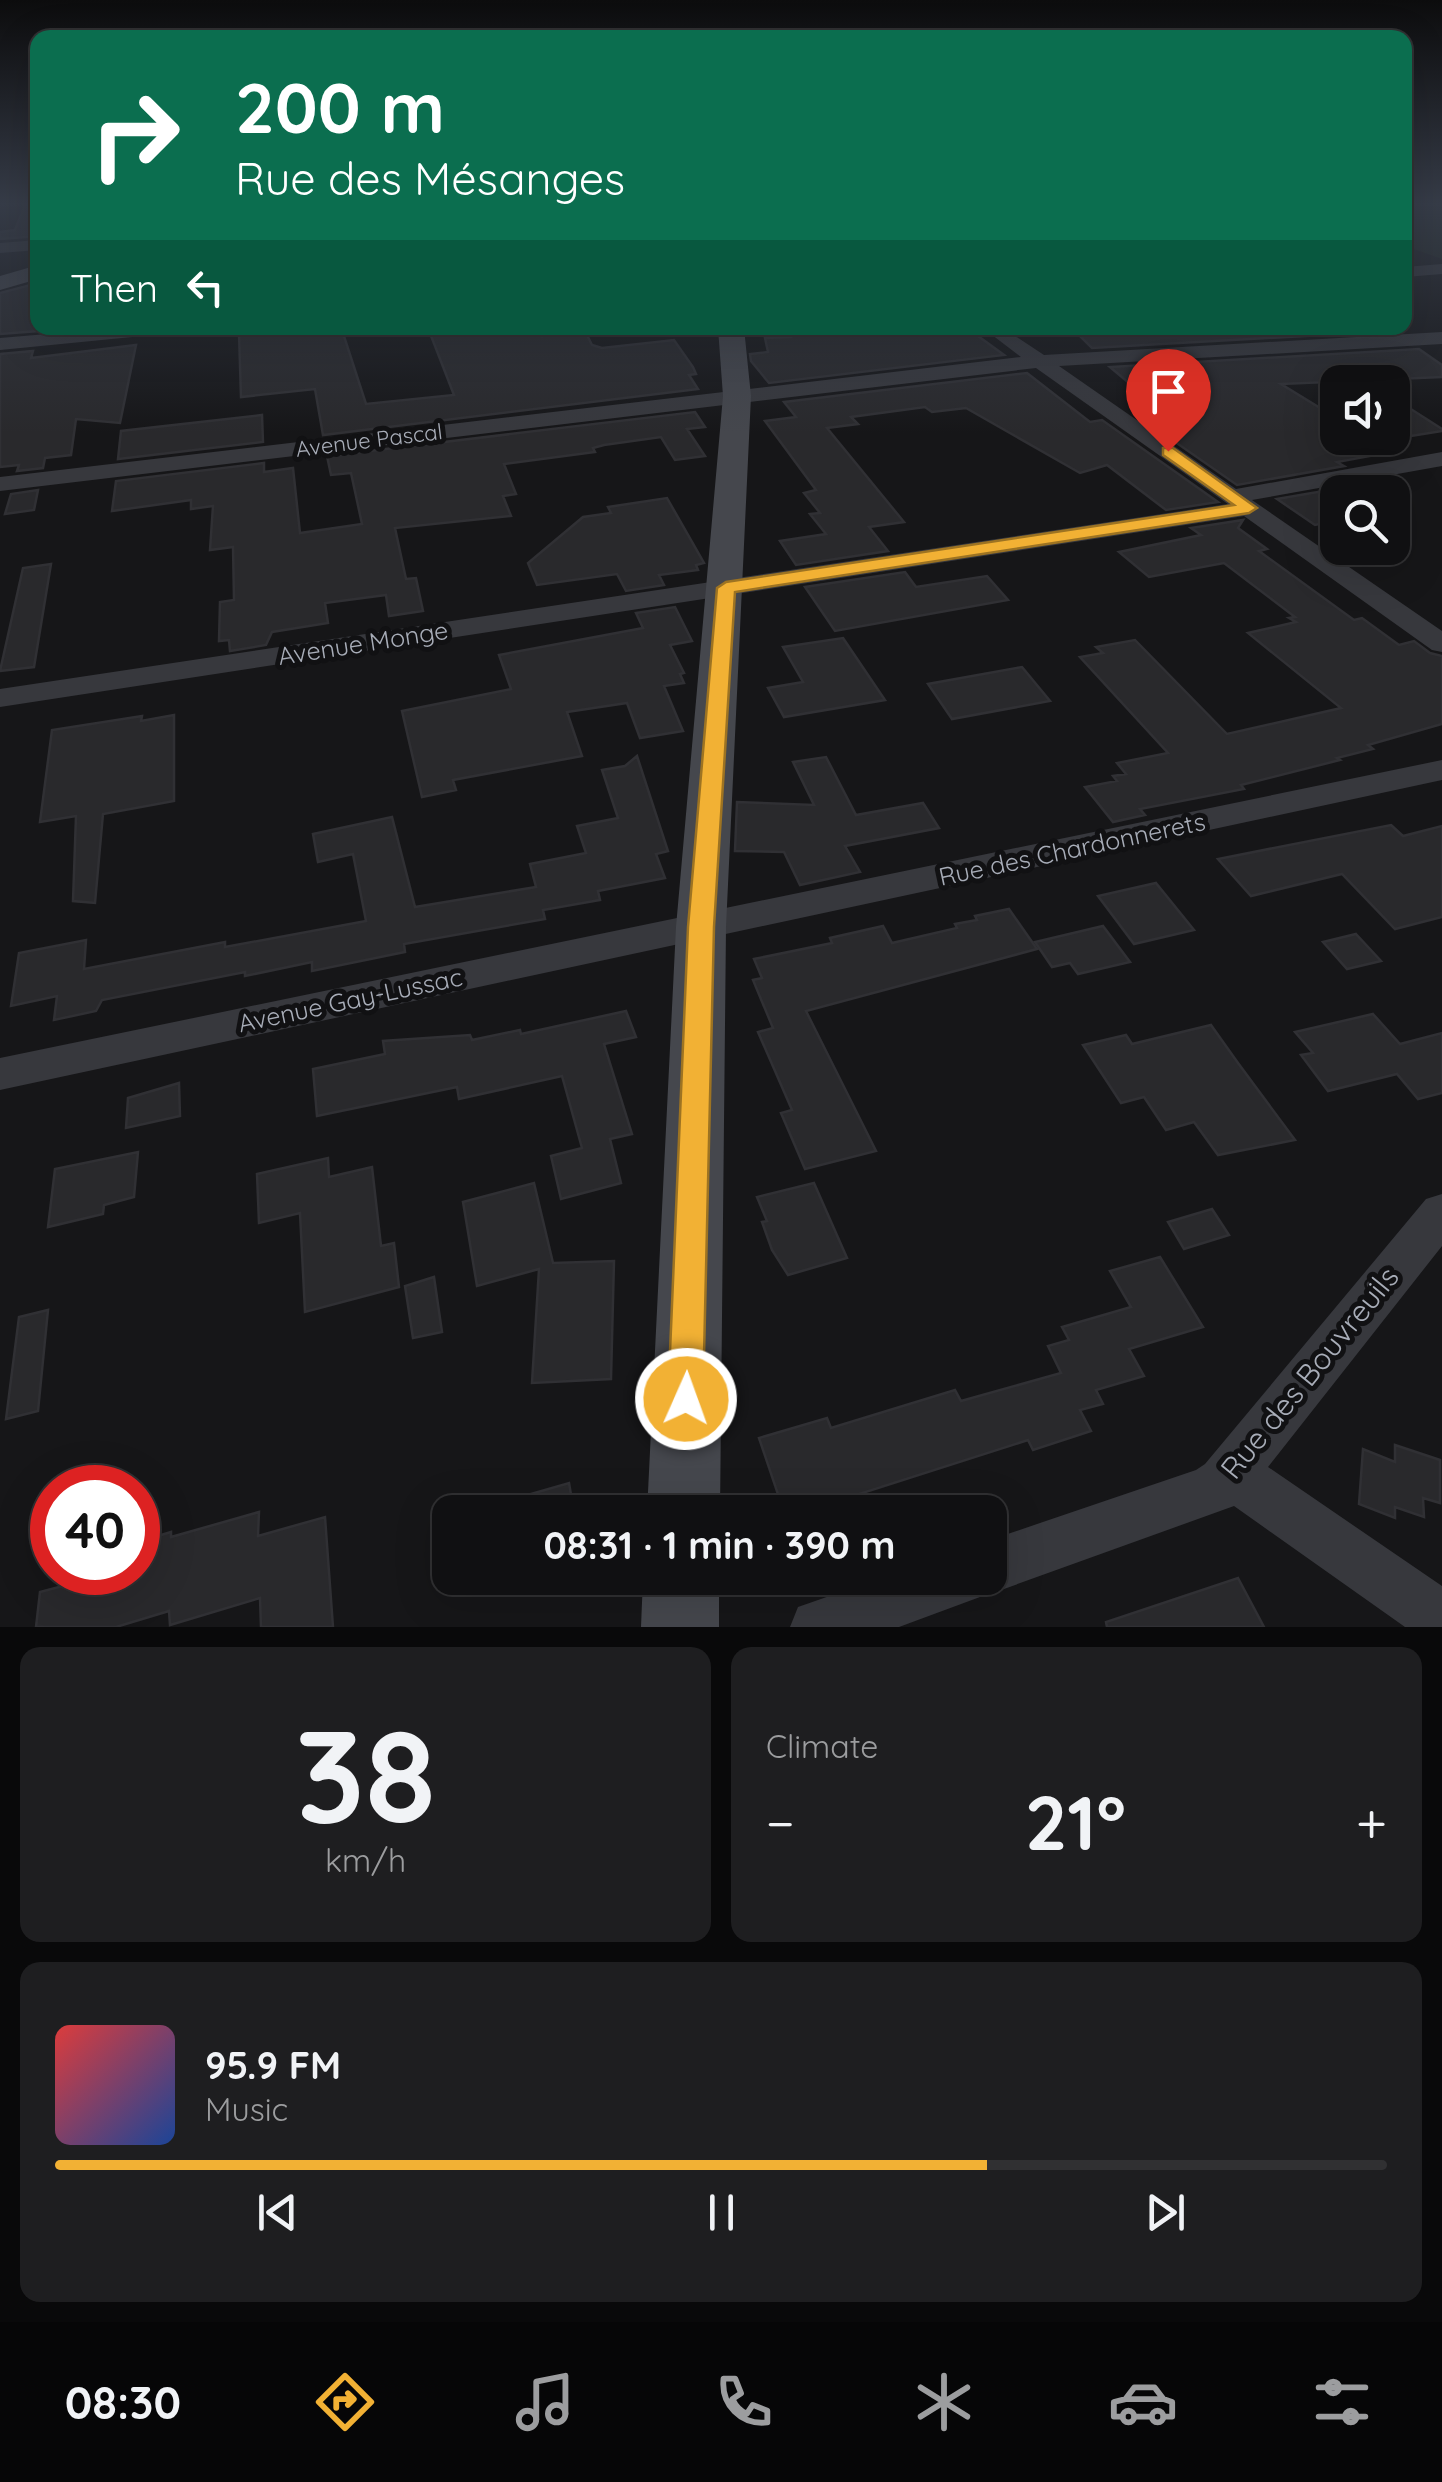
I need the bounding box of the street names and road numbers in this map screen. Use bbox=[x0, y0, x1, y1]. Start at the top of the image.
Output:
street label: Avenue Pascal bbox=[294, 417, 444, 463]
street label: Avenue Monge bbox=[276, 614, 450, 671]
street label: Rue des Chardonnerets bbox=[936, 805, 1208, 892]
street label: Avenue Gay-Lussac bbox=[235, 961, 465, 1038]
street label: Rue des Bouvreuils bbox=[1212, 1259, 1407, 1486]

